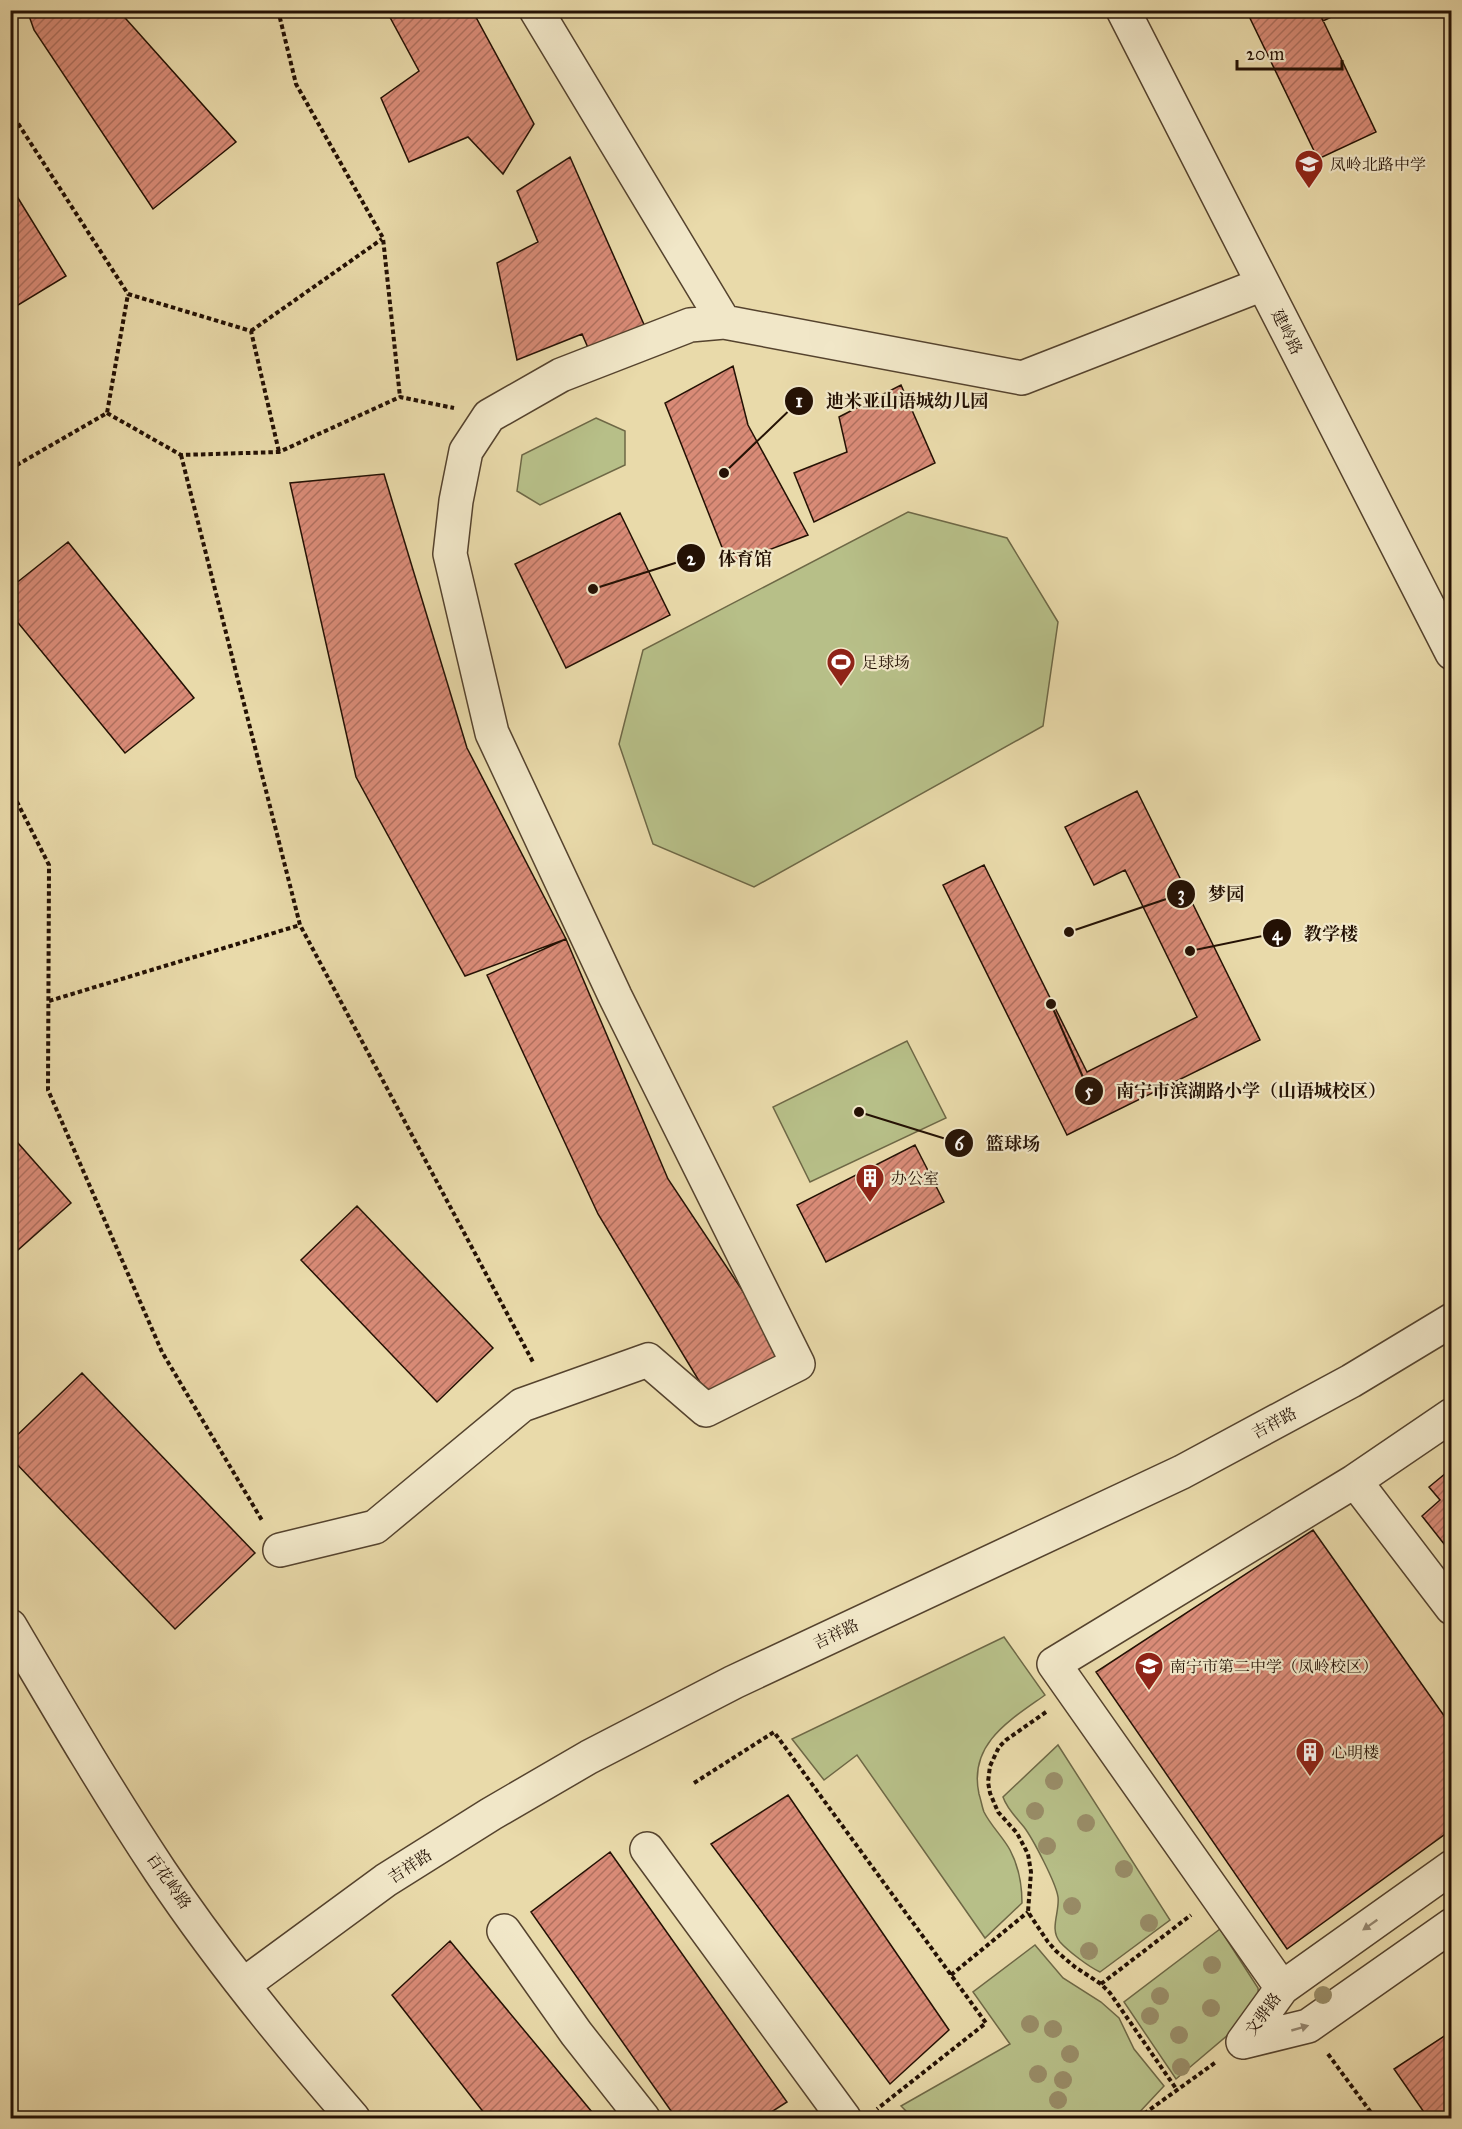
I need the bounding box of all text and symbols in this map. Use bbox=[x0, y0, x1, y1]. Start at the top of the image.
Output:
scale bar bbox=[1237, 33, 1342, 71]
text: 20 m bbox=[1246, 43, 1284, 65]
school or university icon: 凤岭北路中学 bbox=[1293, 148, 1325, 190]
place label: 凤岭北路中学 bbox=[1330, 155, 1426, 174]
street label: 建岭路 bbox=[1268, 306, 1306, 358]
callout: 迪米亚山语城幼儿园 bbox=[784, 383, 1000, 419]
text: 1 bbox=[795, 390, 803, 412]
text: 迪米亚山语城幼儿园 bbox=[826, 390, 988, 412]
callout: 体育馆 bbox=[676, 540, 784, 576]
text: 2 bbox=[687, 548, 697, 570]
text: 体育馆 bbox=[718, 548, 772, 570]
sports icon: 足球场 bbox=[825, 646, 857, 688]
place label: 足球场 bbox=[862, 653, 910, 672]
callout: 梦园 bbox=[1166, 876, 1256, 912]
text: 3 bbox=[1177, 883, 1185, 906]
text: 梦园 bbox=[1208, 883, 1244, 905]
callout: 教学楼 bbox=[1262, 915, 1370, 951]
text: 4 bbox=[1272, 923, 1283, 946]
text: 教学楼 bbox=[1304, 923, 1358, 945]
callout: 南宁市滨湖路小学（山语城校区） bbox=[1074, 1073, 1398, 1109]
text: 5 bbox=[1085, 1080, 1094, 1102]
text: 南宁市滨湖路小学（山语城校区） bbox=[1116, 1080, 1386, 1102]
callout: 篮球场 bbox=[944, 1125, 1052, 1161]
text: 6 bbox=[954, 1133, 964, 1155]
text: 篮球场 bbox=[986, 1133, 1040, 1155]
building icon: 办公室 bbox=[854, 1162, 886, 1204]
place label: 办公室 bbox=[891, 1169, 939, 1188]
street label: 吉祥路 bbox=[1248, 1403, 1300, 1443]
street label: 吉祥路 bbox=[810, 1615, 862, 1653]
school or university icon: 南宁市第二中学（凤岭校区） bbox=[1133, 1650, 1165, 1692]
place label: 南宁市第二中学（凤岭校区） bbox=[1170, 1657, 1378, 1676]
building icon: 心明楼 bbox=[1294, 1736, 1326, 1778]
place label: 心明楼 bbox=[1331, 1743, 1379, 1762]
street label: 吉祥路 bbox=[385, 1845, 435, 1887]
street label: 百花岭路 bbox=[143, 1849, 195, 1913]
one-way arrow bbox=[1363, 1919, 1378, 1931]
street label: 文骅路 bbox=[1241, 1989, 1285, 2039]
one-way arrow bbox=[1291, 2023, 1309, 2032]

